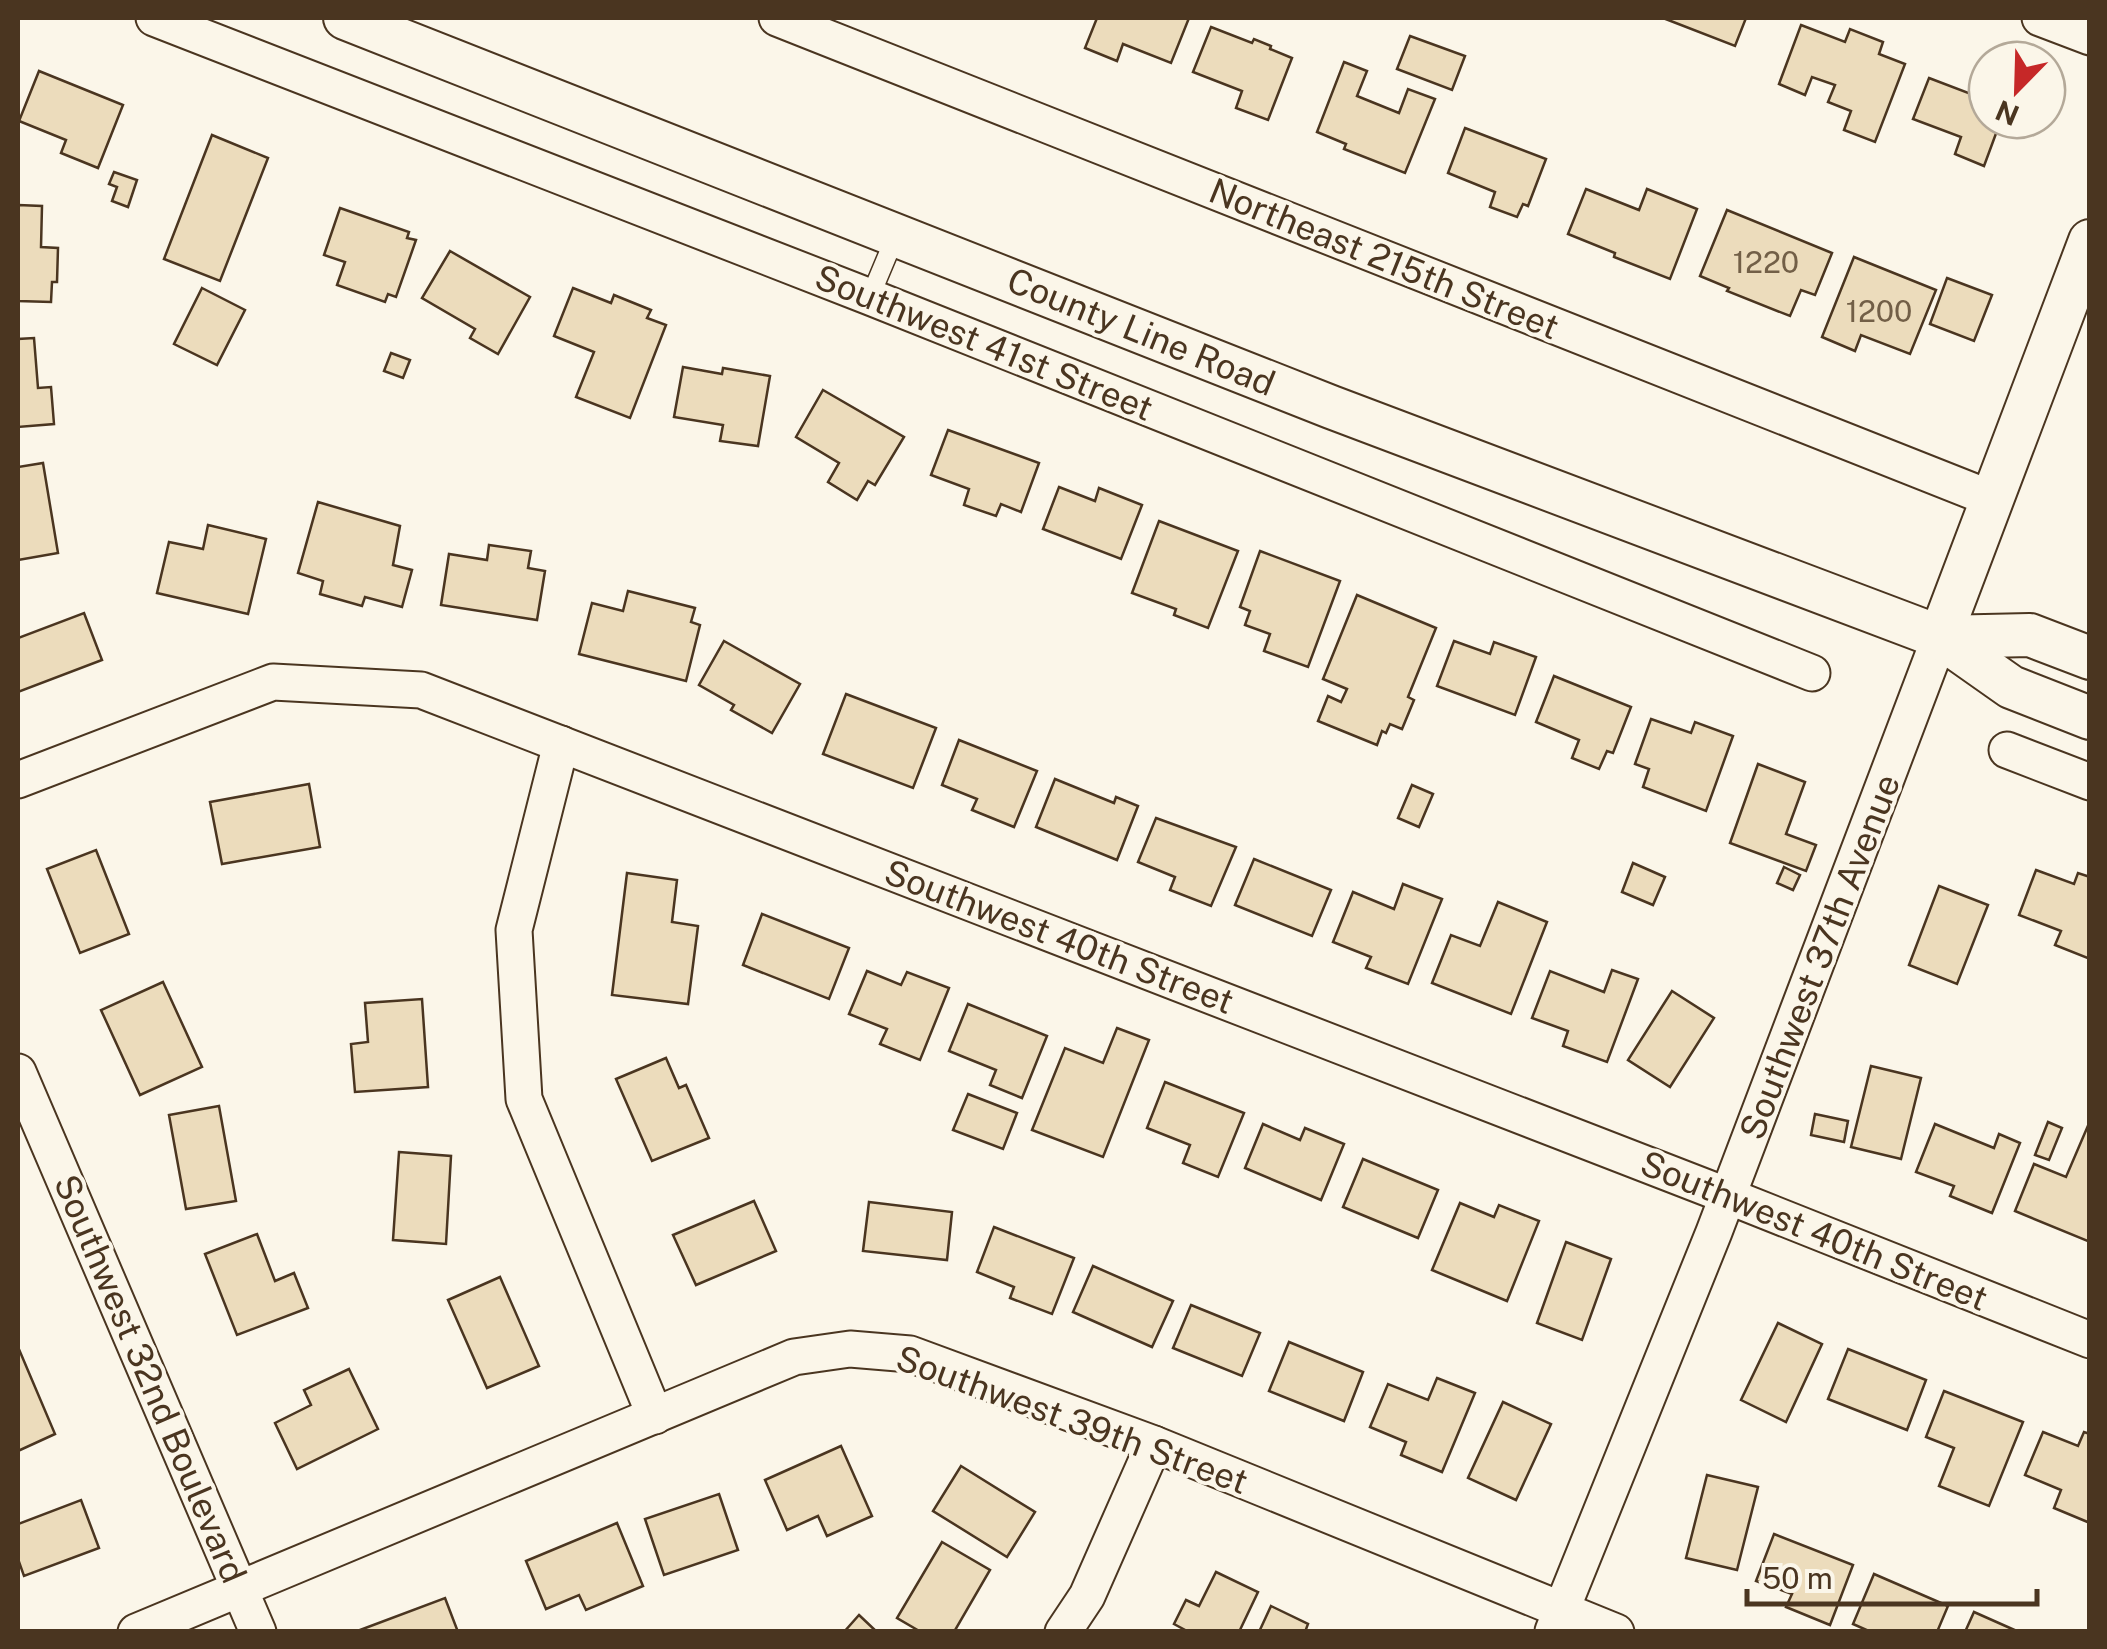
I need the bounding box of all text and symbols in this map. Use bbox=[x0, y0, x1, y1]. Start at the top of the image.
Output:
north arrow bbox=[1967, 40, 2067, 140]
text: N bbox=[1991, 94, 2024, 133]
street label: Northeast 215th Street bbox=[1204, 170, 1565, 347]
house number: 1220 bbox=[1733, 244, 1799, 280]
street label: Southwest 41st Street bbox=[809, 256, 1159, 429]
street label: County Line Road bbox=[1001, 259, 1281, 404]
house number: 1200 bbox=[1846, 293, 1912, 329]
street label: Southwest 37th Avenue bbox=[1731, 768, 1908, 1145]
street label: Southwest 40th Street bbox=[879, 851, 1240, 1022]
street label: Southwest 40th Street bbox=[1635, 1142, 1994, 1319]
street label: Southwest 32nd Boulevard bbox=[46, 1169, 255, 1589]
street label: Southwest 39th Street bbox=[891, 1337, 1253, 1502]
scale bar bbox=[1747, 1544, 2037, 1606]
text: 50 m bbox=[1762, 1560, 1833, 1596]

